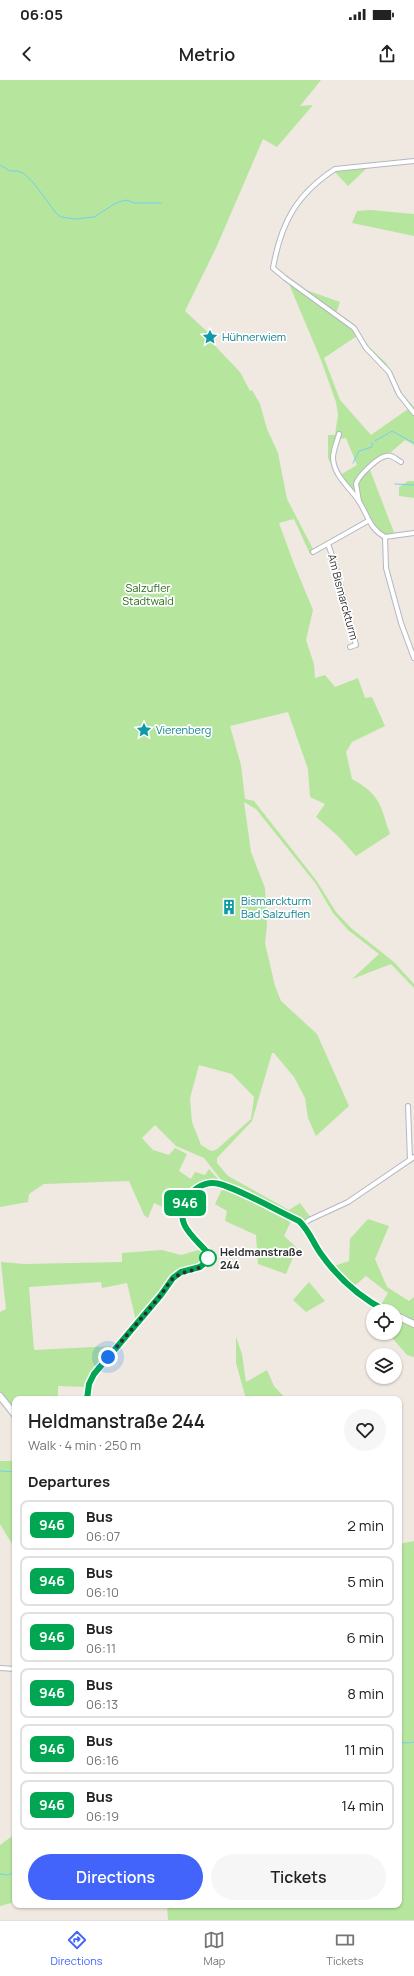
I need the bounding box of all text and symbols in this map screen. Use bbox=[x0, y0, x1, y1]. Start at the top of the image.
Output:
text: 06:05 bbox=[20, 4, 63, 25]
text: Metrio bbox=[179, 42, 235, 66]
icon: back bbox=[16, 43, 38, 65]
icon: share bbox=[376, 43, 398, 65]
place icon: Hühnerwiem bbox=[201, 328, 219, 346]
place label: Hühnerwiem bbox=[222, 329, 286, 344]
street label: Am Bismarckturm bbox=[325, 552, 362, 642]
park label: Salzufler Stadtwald bbox=[122, 580, 174, 608]
place icon: Vierenberg bbox=[135, 721, 153, 739]
place label: Vierenberg bbox=[156, 722, 211, 737]
place label: Bismarckturm Bad Salzuflen bbox=[241, 893, 311, 921]
building icon: Bismarckturm Bad Salzuflen bbox=[220, 898, 238, 916]
line badge: 946 bbox=[162, 1190, 208, 1216]
text: 946 bbox=[172, 1193, 198, 1212]
place label: Heldmanstraße 244 bbox=[220, 1244, 303, 1272]
marker: Heldmanstraße 244 bbox=[199, 1249, 217, 1267]
map controls bbox=[366, 1304, 402, 1384]
button: locate bbox=[366, 1304, 402, 1340]
your location bbox=[98, 1347, 118, 1367]
button: layers bbox=[366, 1348, 402, 1384]
text: Heldmanstraße 244 bbox=[28, 1408, 205, 1434]
button: heart bbox=[344, 1409, 386, 1451]
text: Walk · 4 min · 250 m bbox=[28, 1436, 141, 1454]
text: Departures bbox=[28, 1471, 110, 1492]
text: Bus bbox=[86, 1506, 113, 1527]
text: 946 bbox=[39, 1515, 65, 1534]
text: 2 min bbox=[347, 1515, 384, 1536]
text: 06:07 bbox=[86, 1527, 120, 1545]
text: Bus bbox=[86, 1562, 113, 1583]
text: 946 bbox=[39, 1571, 65, 1590]
text: 5 min bbox=[347, 1571, 384, 1592]
text: 06:10 bbox=[86, 1583, 119, 1601]
text: Bus bbox=[86, 1618, 113, 1639]
text: 946 bbox=[39, 1627, 65, 1646]
text: 6 min bbox=[347, 1627, 384, 1648]
text: 06:11 bbox=[86, 1639, 116, 1657]
text: Bus bbox=[86, 1674, 113, 1695]
text: 946 bbox=[39, 1683, 65, 1702]
text: 8 min bbox=[347, 1683, 384, 1704]
text: 06:13 bbox=[86, 1695, 118, 1713]
text: Bus bbox=[86, 1730, 113, 1751]
text: 946 bbox=[39, 1739, 65, 1758]
text: 11 min bbox=[344, 1739, 384, 1760]
text: 06:16 bbox=[86, 1751, 119, 1769]
text: Bus bbox=[86, 1786, 113, 1807]
text: 946 bbox=[39, 1795, 65, 1814]
text: 14 min bbox=[341, 1795, 384, 1816]
text: 06:19 bbox=[86, 1807, 119, 1825]
button: Directions bbox=[28, 1854, 203, 1900]
button: Tickets bbox=[211, 1854, 386, 1900]
tab: Directions bbox=[50, 1929, 103, 1968]
tab: Map bbox=[203, 1929, 225, 1968]
tab: Tickets bbox=[326, 1929, 364, 1968]

